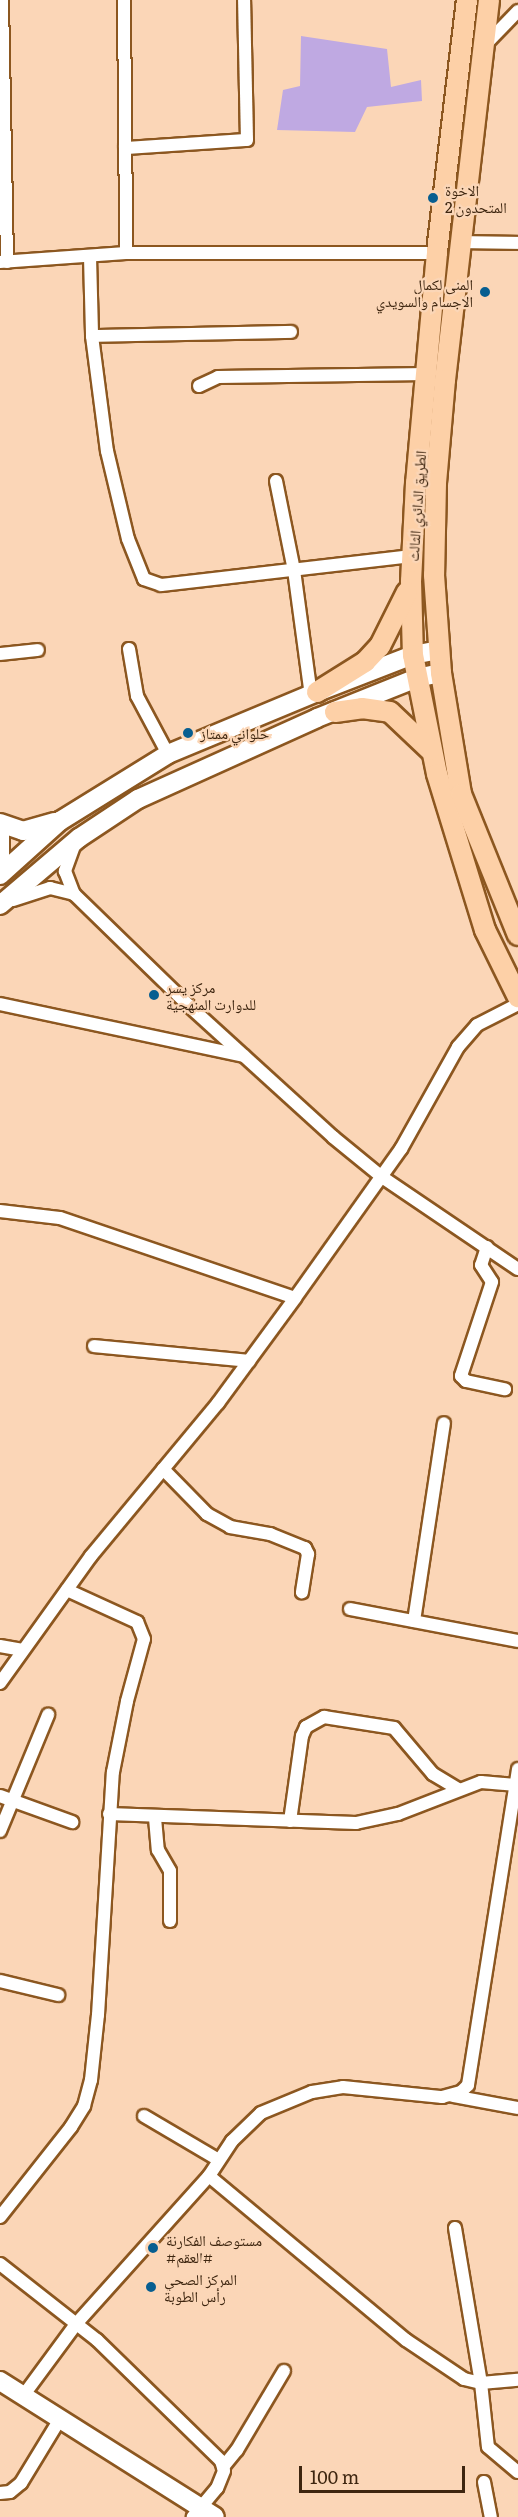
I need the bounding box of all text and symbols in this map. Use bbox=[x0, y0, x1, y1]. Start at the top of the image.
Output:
place label: الاخوة المتحدون 2 bbox=[445, 180, 507, 215]
marker: الاخوة المتحدون 2 bbox=[426, 191, 440, 205]
place label: المنى لكمال الاجسام والسويدي bbox=[376, 274, 473, 309]
marker: المنى لكمال الاجسام والسويدي bbox=[478, 285, 492, 299]
street label: الطريق الدائري الثالث bbox=[403, 450, 429, 562]
place label: حلواني ممتاز bbox=[200, 724, 269, 742]
marker: حلواني ممتاز bbox=[181, 726, 195, 740]
place label: مركز يسر للدوارت المنهجية bbox=[166, 977, 256, 1012]
marker: مركز يسر للدوارت المنهجية bbox=[147, 988, 161, 1002]
place label: مستوصف الفكارنة #العقم# bbox=[166, 2230, 262, 2265]
marker: مستوصف الفكارنة #العقم# bbox=[144, 2239, 162, 2257]
place label: المركز الصحي رأس الطوبة bbox=[164, 2269, 237, 2304]
marker: المركز الصحي رأس الطوبة bbox=[142, 2278, 160, 2296]
scale bar bbox=[302, 2454, 468, 2492]
text: 100 m bbox=[310, 2463, 359, 2490]

